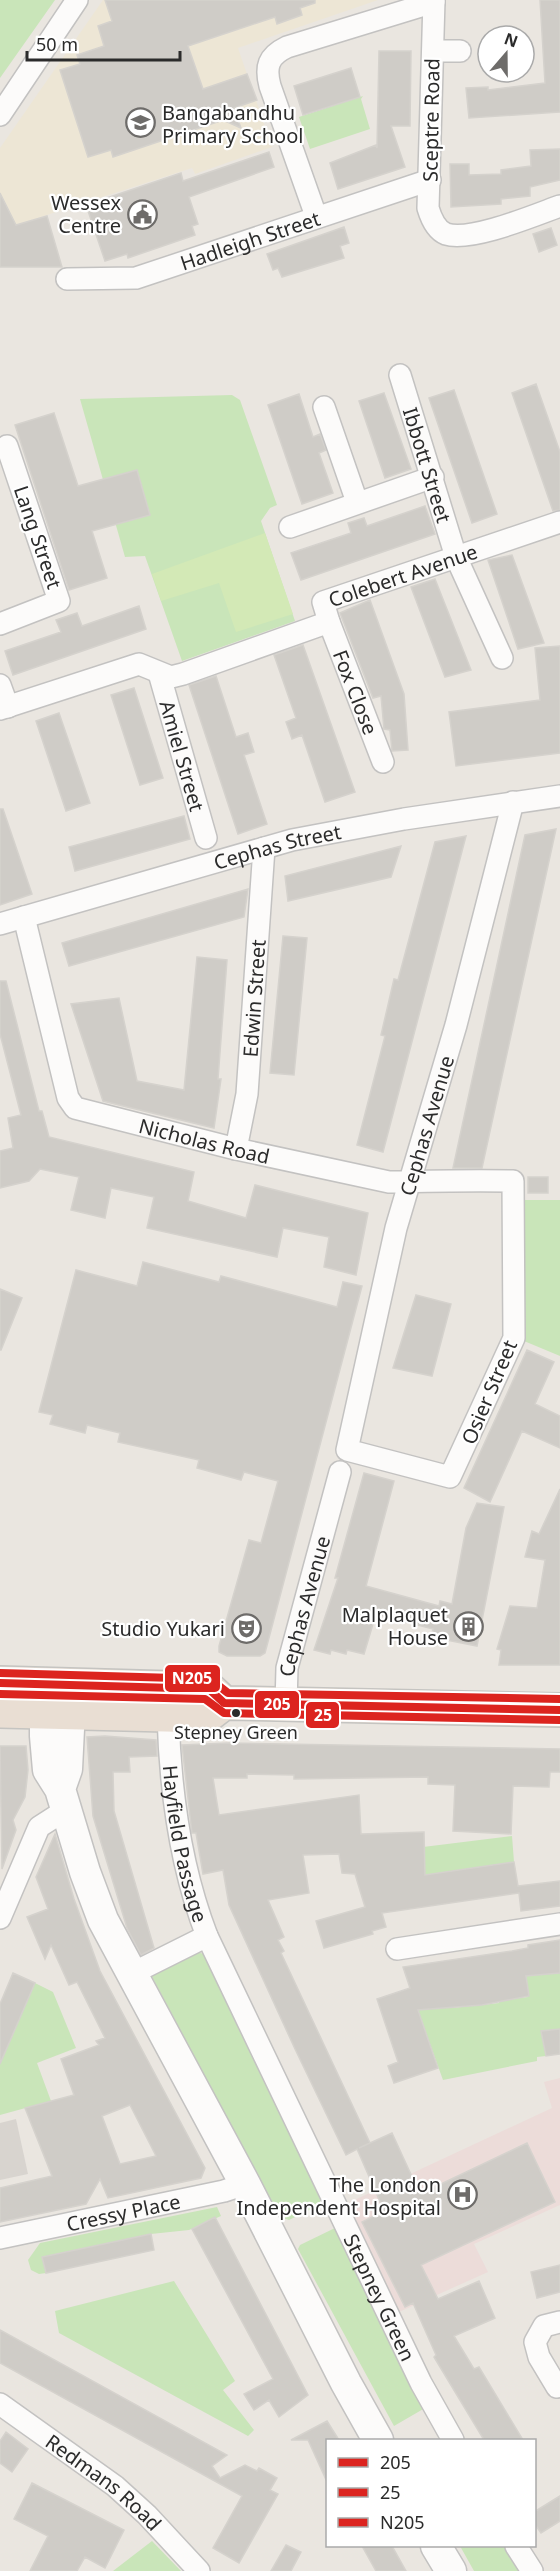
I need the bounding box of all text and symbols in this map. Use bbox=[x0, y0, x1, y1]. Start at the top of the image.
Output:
scale bar bbox=[27, 24, 180, 62]
north arrow bbox=[476, 24, 536, 84]
text: N bbox=[501, 27, 521, 52]
text: 50 m bbox=[36, 32, 78, 56]
street label: Sceptre Road bbox=[416, 58, 446, 182]
place label: Bangabandhu Primary School bbox=[162, 99, 303, 149]
school or university icon: Bangabandhu Primary School bbox=[125, 107, 157, 139]
place label: Wessex Centre bbox=[51, 189, 121, 239]
public building icon: Wessex Centre bbox=[126, 198, 158, 230]
street label: Hadleigh Street bbox=[176, 204, 323, 276]
street label: Ibbott Street bbox=[397, 404, 458, 526]
street label: Lang Street bbox=[8, 482, 68, 592]
street label: Colebert Avenue bbox=[325, 537, 481, 613]
street label: Fox Close bbox=[327, 646, 385, 738]
street label: Amiel Street bbox=[154, 697, 211, 814]
street label: Cephas Street bbox=[210, 818, 343, 875]
street label: Edwin Street bbox=[236, 939, 271, 1058]
street label: Cephas Avenue bbox=[393, 1052, 460, 1199]
street label: Nicholas Road bbox=[136, 1111, 272, 1169]
street label: Osier Street bbox=[455, 1336, 523, 1448]
street label: Cephas Avenue bbox=[273, 1533, 336, 1677]
place label: Malplaquet House bbox=[342, 1601, 448, 1651]
building icon: Malplaquet House bbox=[453, 1610, 485, 1642]
theatre icon: Studio Yukari bbox=[230, 1612, 262, 1644]
place label: Studio Yukari bbox=[101, 1615, 225, 1642]
line badge: N205 bbox=[164, 1664, 221, 1693]
text: N205 bbox=[172, 1667, 212, 1689]
line badge: 205 bbox=[254, 1690, 300, 1719]
text: 205 bbox=[263, 1693, 291, 1715]
line badge: 25 bbox=[305, 1701, 340, 1729]
text: 25 bbox=[314, 1704, 332, 1726]
marker: Stepney Green bbox=[230, 1707, 242, 1719]
place label: Stepney Green bbox=[174, 1720, 298, 1744]
street label: Hayfield Passage bbox=[157, 1764, 214, 1926]
place label: The London Independent Hospital bbox=[236, 2171, 441, 2221]
hospital icon: The London Independent Hospital bbox=[446, 2179, 478, 2211]
street label: Cressy Place bbox=[64, 2187, 183, 2237]
street label: Stepney Green bbox=[338, 2229, 422, 2365]
street label: Redmans Road bbox=[40, 2427, 168, 2536]
legend bbox=[326, 2439, 536, 2547]
text: 205 bbox=[380, 2450, 411, 2474]
text: 25 bbox=[380, 2480, 401, 2504]
text: N205 bbox=[380, 2510, 425, 2534]

